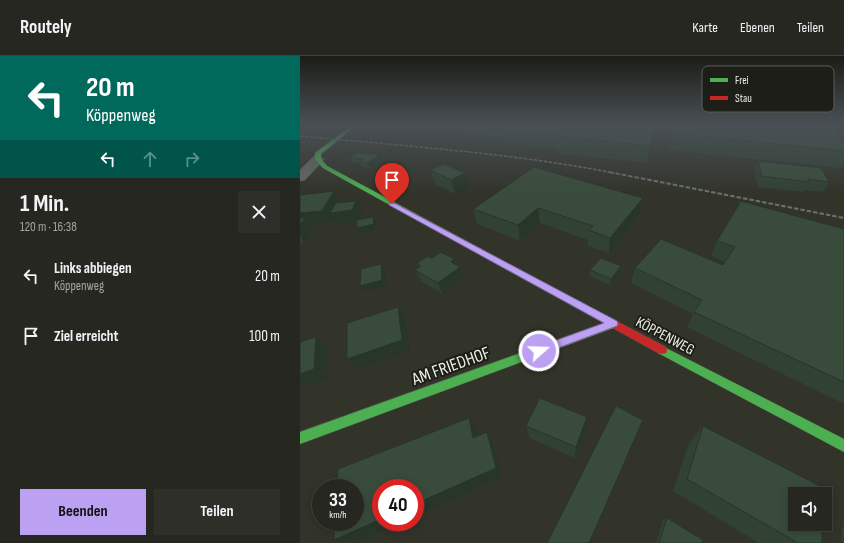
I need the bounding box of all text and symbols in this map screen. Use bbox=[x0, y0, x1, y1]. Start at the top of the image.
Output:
text: Routely bbox=[20, 16, 72, 39]
text: Karte bbox=[692, 19, 718, 36]
text: Ebenen bbox=[740, 19, 775, 36]
text: Teilen bbox=[797, 19, 824, 36]
legend bbox=[702, 66, 834, 112]
text: 20 m bbox=[86, 71, 135, 104]
icon: left bbox=[20, 72, 72, 124]
text: Frei bbox=[735, 74, 749, 87]
text: Stau bbox=[735, 92, 752, 105]
text: Köppenweg bbox=[86, 105, 156, 126]
icon: left bbox=[97, 148, 119, 170]
icon: ahead bbox=[139, 148, 161, 170]
icon: right bbox=[181, 148, 203, 170]
pin bbox=[375, 163, 409, 204]
icon: arrive bbox=[381, 169, 403, 191]
text: 1 Min. bbox=[20, 189, 69, 218]
button: close bbox=[238, 191, 280, 233]
text: 120 m · 16:38 bbox=[20, 219, 77, 235]
text: Links abbiegen bbox=[54, 259, 132, 278]
icon: left bbox=[20, 265, 42, 287]
text: 20 m bbox=[255, 267, 280, 286]
text: Köppenweg bbox=[54, 278, 104, 294]
street label: KÖPPENWEG bbox=[632, 313, 698, 359]
icon: arrive bbox=[20, 325, 42, 347]
text: Ziel erreicht bbox=[54, 327, 118, 346]
text: 100 m bbox=[249, 327, 280, 346]
position arrow bbox=[518, 330, 560, 372]
street label: AM FRIEDHOF bbox=[408, 342, 493, 390]
speed limit sign: 40 bbox=[372, 479, 424, 531]
map controls bbox=[788, 487, 832, 531]
button: sound bbox=[788, 487, 832, 531]
text: 33 bbox=[329, 488, 347, 512]
button: Beenden bbox=[20, 489, 146, 535]
button: Teilen bbox=[154, 489, 280, 535]
text: km/h bbox=[329, 509, 347, 521]

